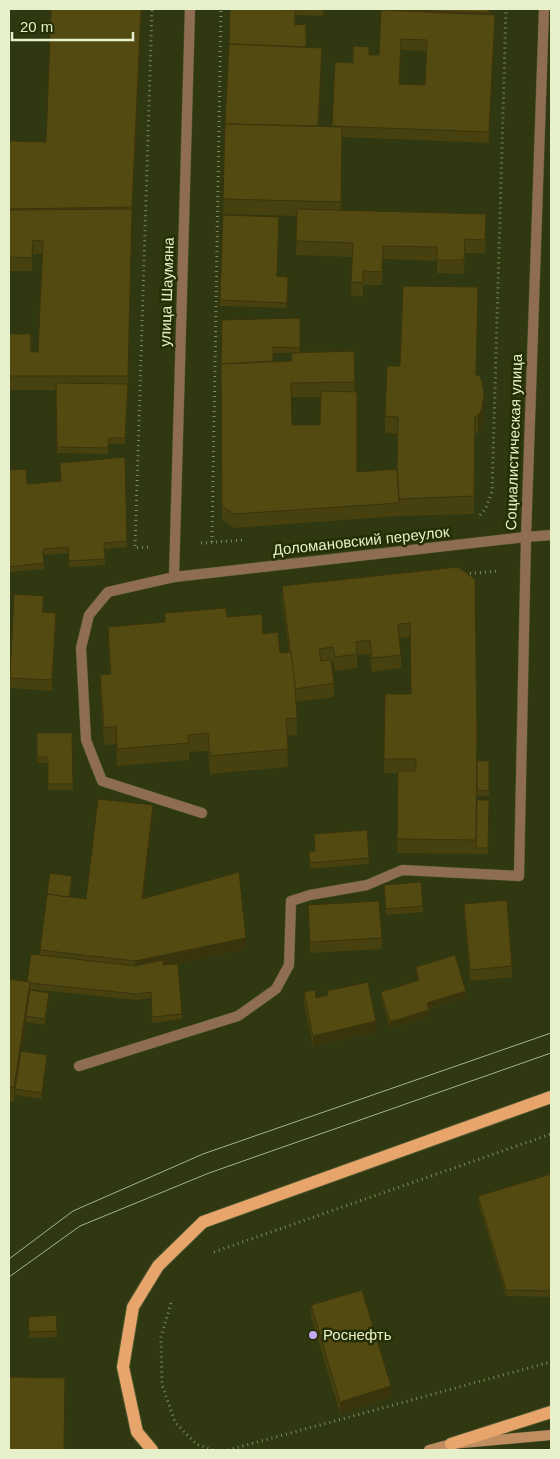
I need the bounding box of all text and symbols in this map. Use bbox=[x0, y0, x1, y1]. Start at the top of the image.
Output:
scale bar bbox=[12, 10, 134, 42]
text: 20 m bbox=[20, 18, 53, 35]
street label: улица Шаумяна bbox=[156, 236, 177, 347]
street label: Социалистическая улица bbox=[502, 353, 525, 531]
street label: Доломановский переулок bbox=[272, 523, 451, 558]
place label: Роснефть bbox=[323, 1326, 392, 1343]
marker: Роснефть bbox=[307, 1329, 319, 1341]

